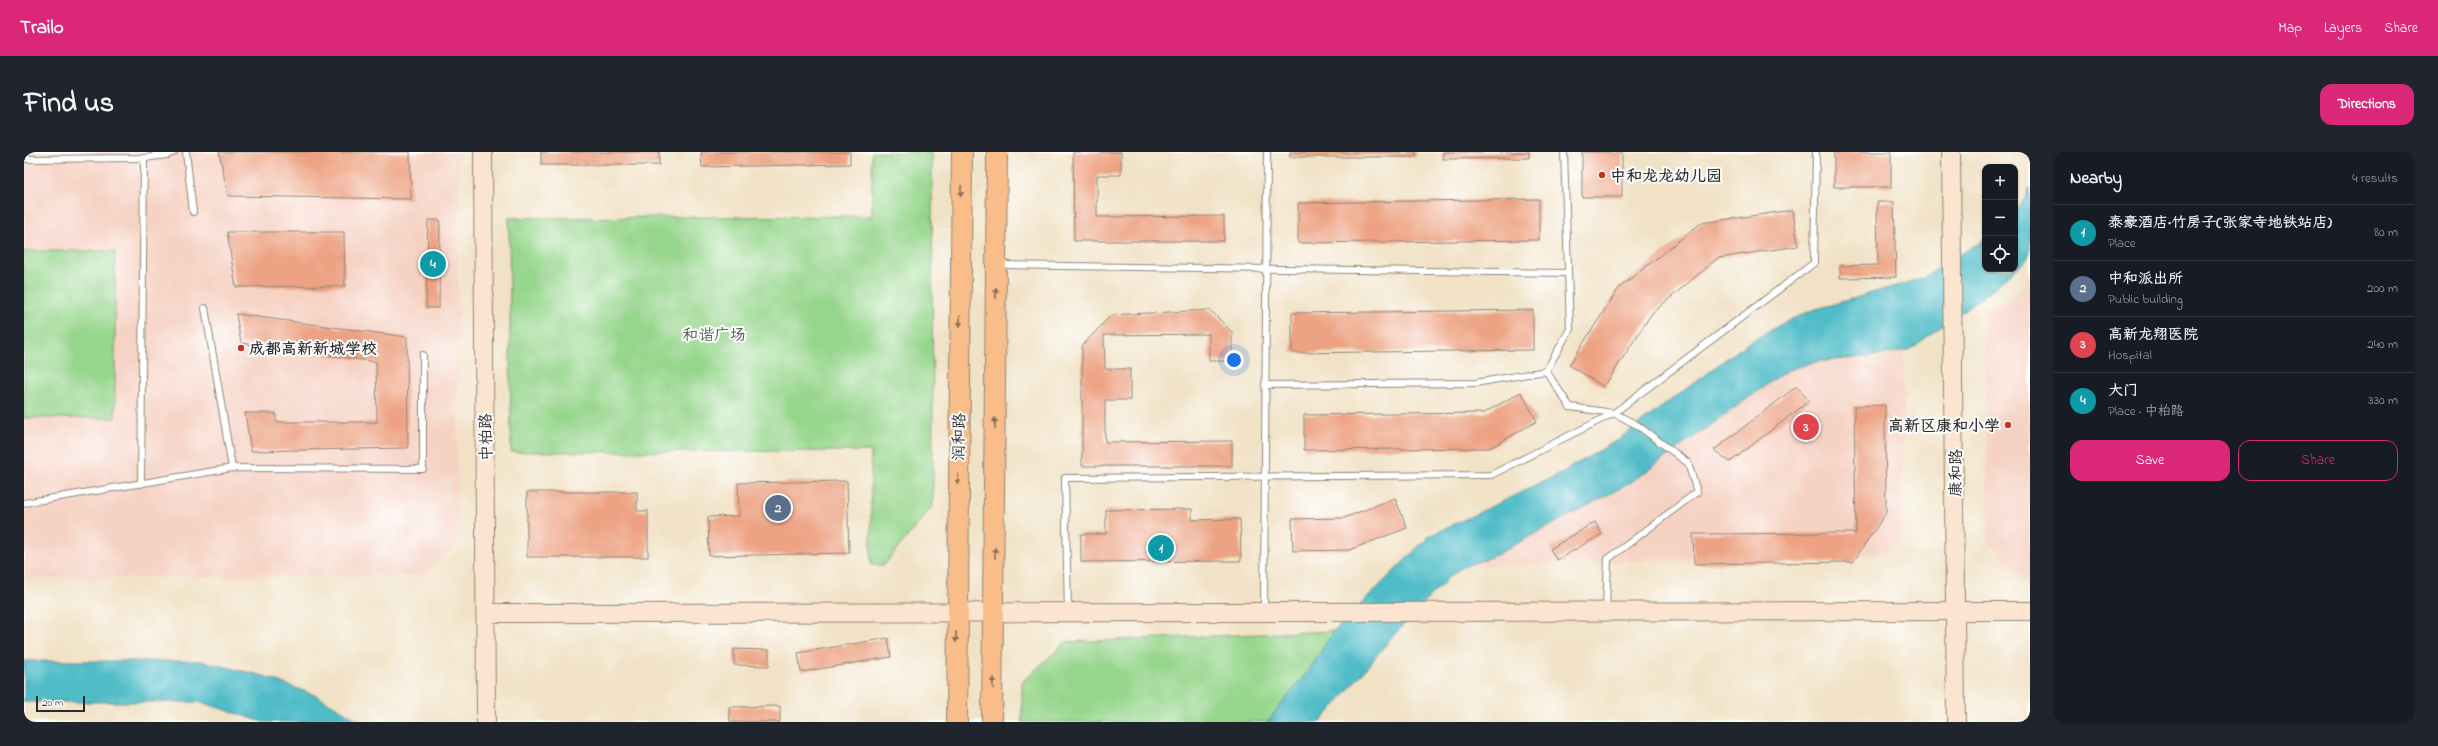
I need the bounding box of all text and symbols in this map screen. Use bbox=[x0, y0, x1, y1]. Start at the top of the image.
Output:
text: Trailo bbox=[20, 15, 64, 42]
text: Map bbox=[2278, 18, 2302, 39]
text: Layers bbox=[2324, 18, 2362, 39]
text: Share bbox=[2384, 18, 2418, 39]
text: Find us bbox=[24, 84, 114, 125]
button: Directions bbox=[2320, 84, 2414, 125]
map controls bbox=[1982, 164, 2018, 272]
button: + bbox=[1982, 164, 2018, 200]
place label: 中和龙龙幼儿园 bbox=[1610, 165, 1722, 189]
text: Nearby bbox=[2070, 166, 2122, 191]
text: 4 results bbox=[2352, 169, 2398, 188]
marker: 中和龙龙幼儿园 bbox=[1597, 170, 1607, 180]
one-way arrow bbox=[958, 185, 964, 198]
button: − bbox=[1982, 200, 2018, 236]
text: 泰豪酒店·竹房子(张家寺地铁站店) bbox=[2108, 212, 2332, 234]
text: 1 bbox=[2081, 223, 2085, 242]
text: 80 m bbox=[2374, 223, 2398, 242]
text: Place bbox=[2108, 234, 2136, 253]
button: locate bbox=[1982, 236, 2018, 272]
pin: 4 bbox=[420, 249, 446, 279]
text: 中和派出所 bbox=[2108, 268, 2183, 290]
text: 2 bbox=[2080, 279, 2086, 298]
text: 200 m bbox=[2367, 279, 2398, 298]
one-way arrow bbox=[993, 286, 999, 299]
text: Public building bbox=[2108, 290, 2183, 309]
one-way arrow bbox=[957, 315, 963, 328]
park label: 和谐广场 bbox=[682, 324, 746, 348]
text: 高新龙翔医院 bbox=[2108, 324, 2198, 346]
text: 3 bbox=[2080, 335, 2086, 354]
text: 240 m bbox=[2367, 335, 2398, 354]
place label: 成都高新新城学校 bbox=[249, 338, 377, 362]
marker: 成都高新新城学校 bbox=[236, 343, 246, 353]
text: Hospital bbox=[2108, 346, 2152, 365]
your location bbox=[1224, 350, 1244, 370]
text: 大门 bbox=[2108, 380, 2138, 402]
text: 4 bbox=[2080, 391, 2086, 410]
text: 330 m bbox=[2368, 391, 2398, 410]
text: Place · 中柏路 bbox=[2108, 402, 2184, 421]
pin: 3 bbox=[1793, 412, 1819, 442]
street label: 中柏路 bbox=[475, 413, 499, 461]
street label: 润和路 bbox=[948, 413, 972, 461]
place label: 高新区康和小学 bbox=[1888, 415, 2000, 439]
one-way arrow bbox=[992, 416, 998, 429]
marker: 高新区康和小学 bbox=[2003, 420, 2013, 430]
button: Save bbox=[2070, 440, 2230, 481]
button: Share bbox=[2238, 440, 2398, 481]
street label: 康和路 bbox=[1945, 449, 1969, 497]
one-way arrow bbox=[955, 473, 961, 486]
pin: 2 bbox=[765, 493, 791, 523]
pin: 1 bbox=[1148, 533, 1174, 563]
one-way arrow bbox=[992, 546, 998, 559]
one-way arrow bbox=[953, 631, 959, 644]
one-way arrow bbox=[990, 676, 996, 689]
scale bar bbox=[36, 694, 85, 713]
text: 20 m bbox=[42, 695, 64, 711]

